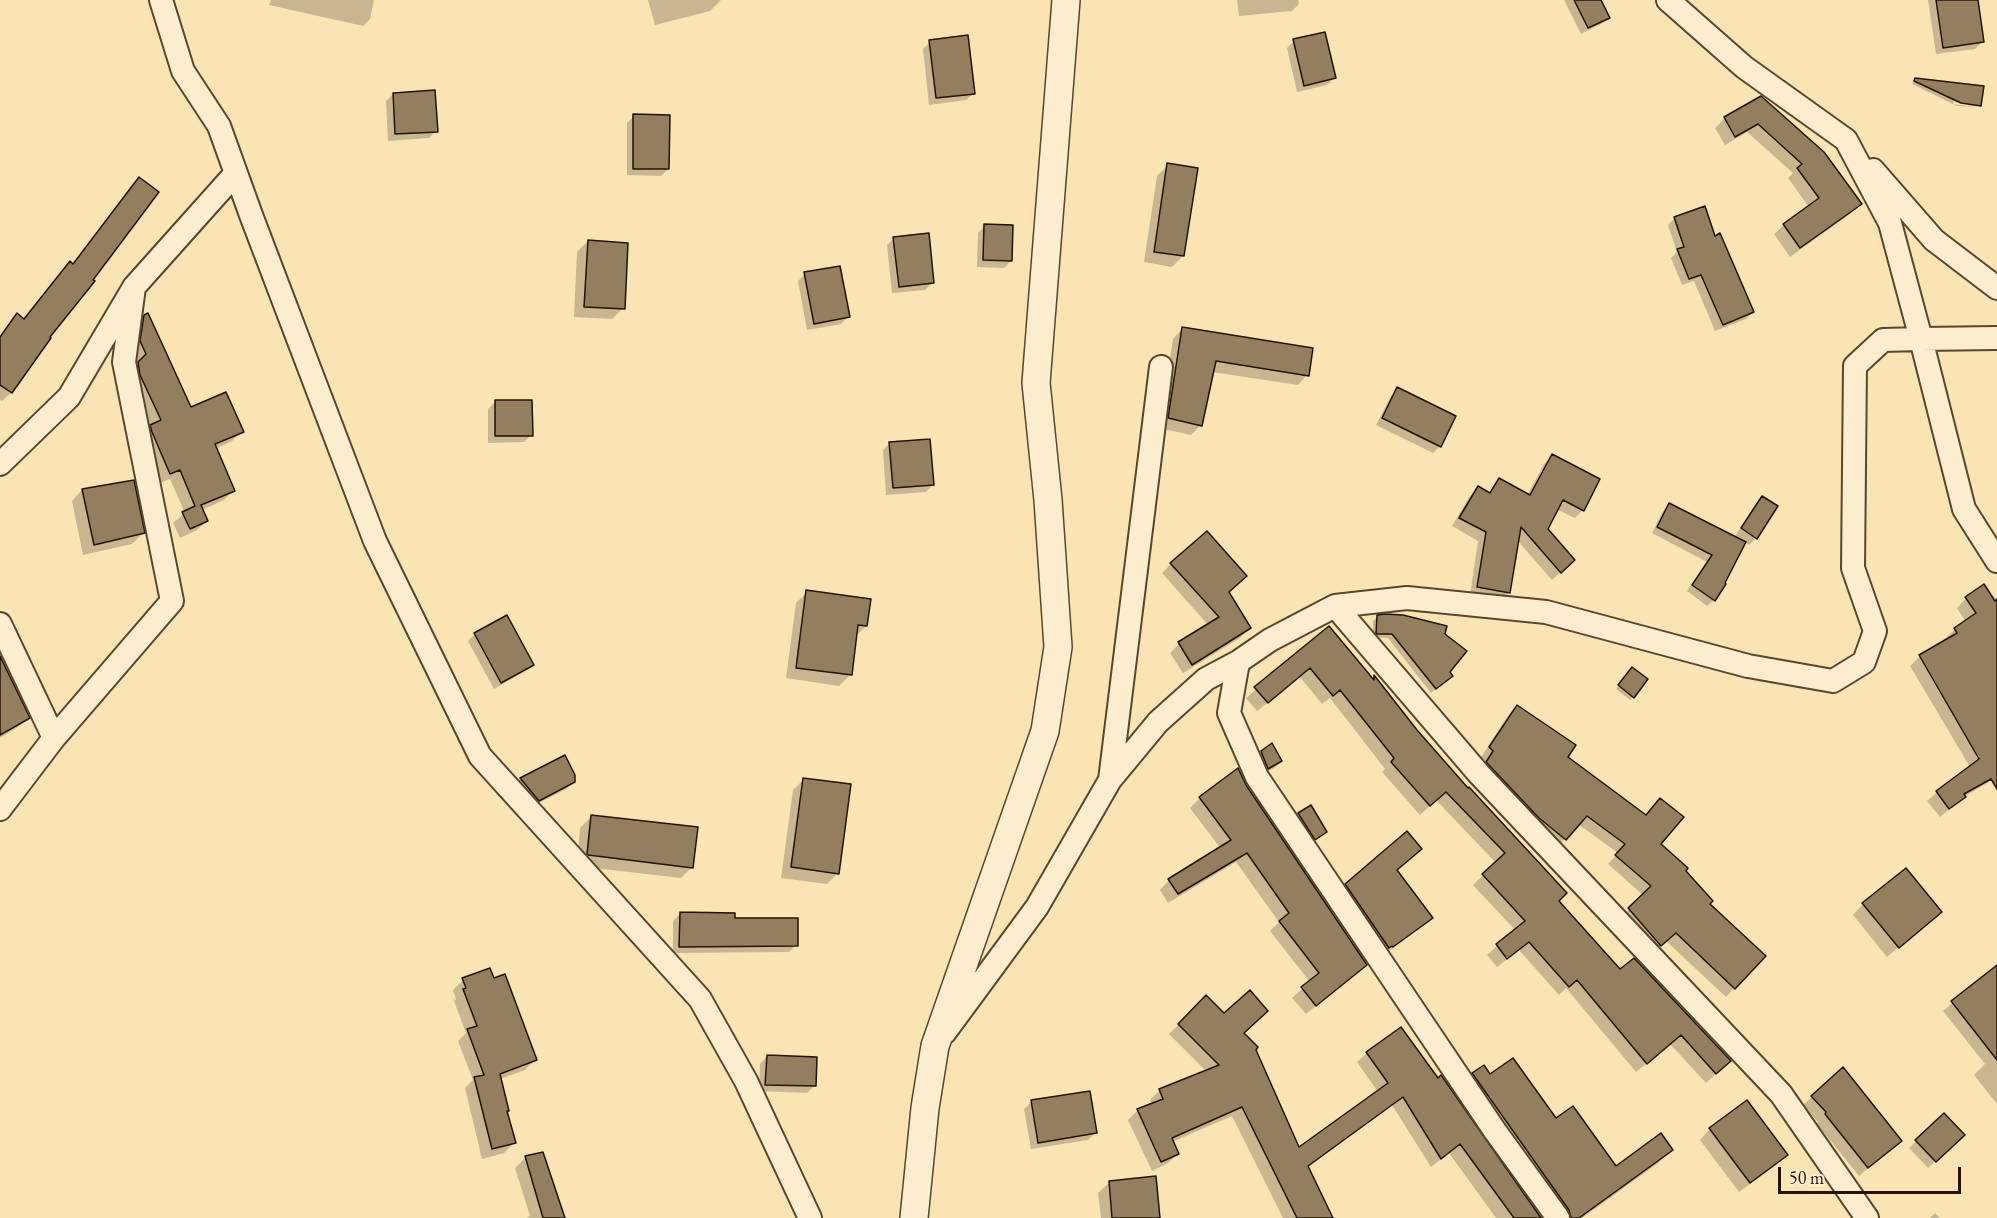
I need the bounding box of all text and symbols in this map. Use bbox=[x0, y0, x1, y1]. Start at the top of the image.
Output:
scale bar bbox=[1781, 1155, 1964, 1193]
text: 50 m bbox=[1789, 1166, 1824, 1189]

